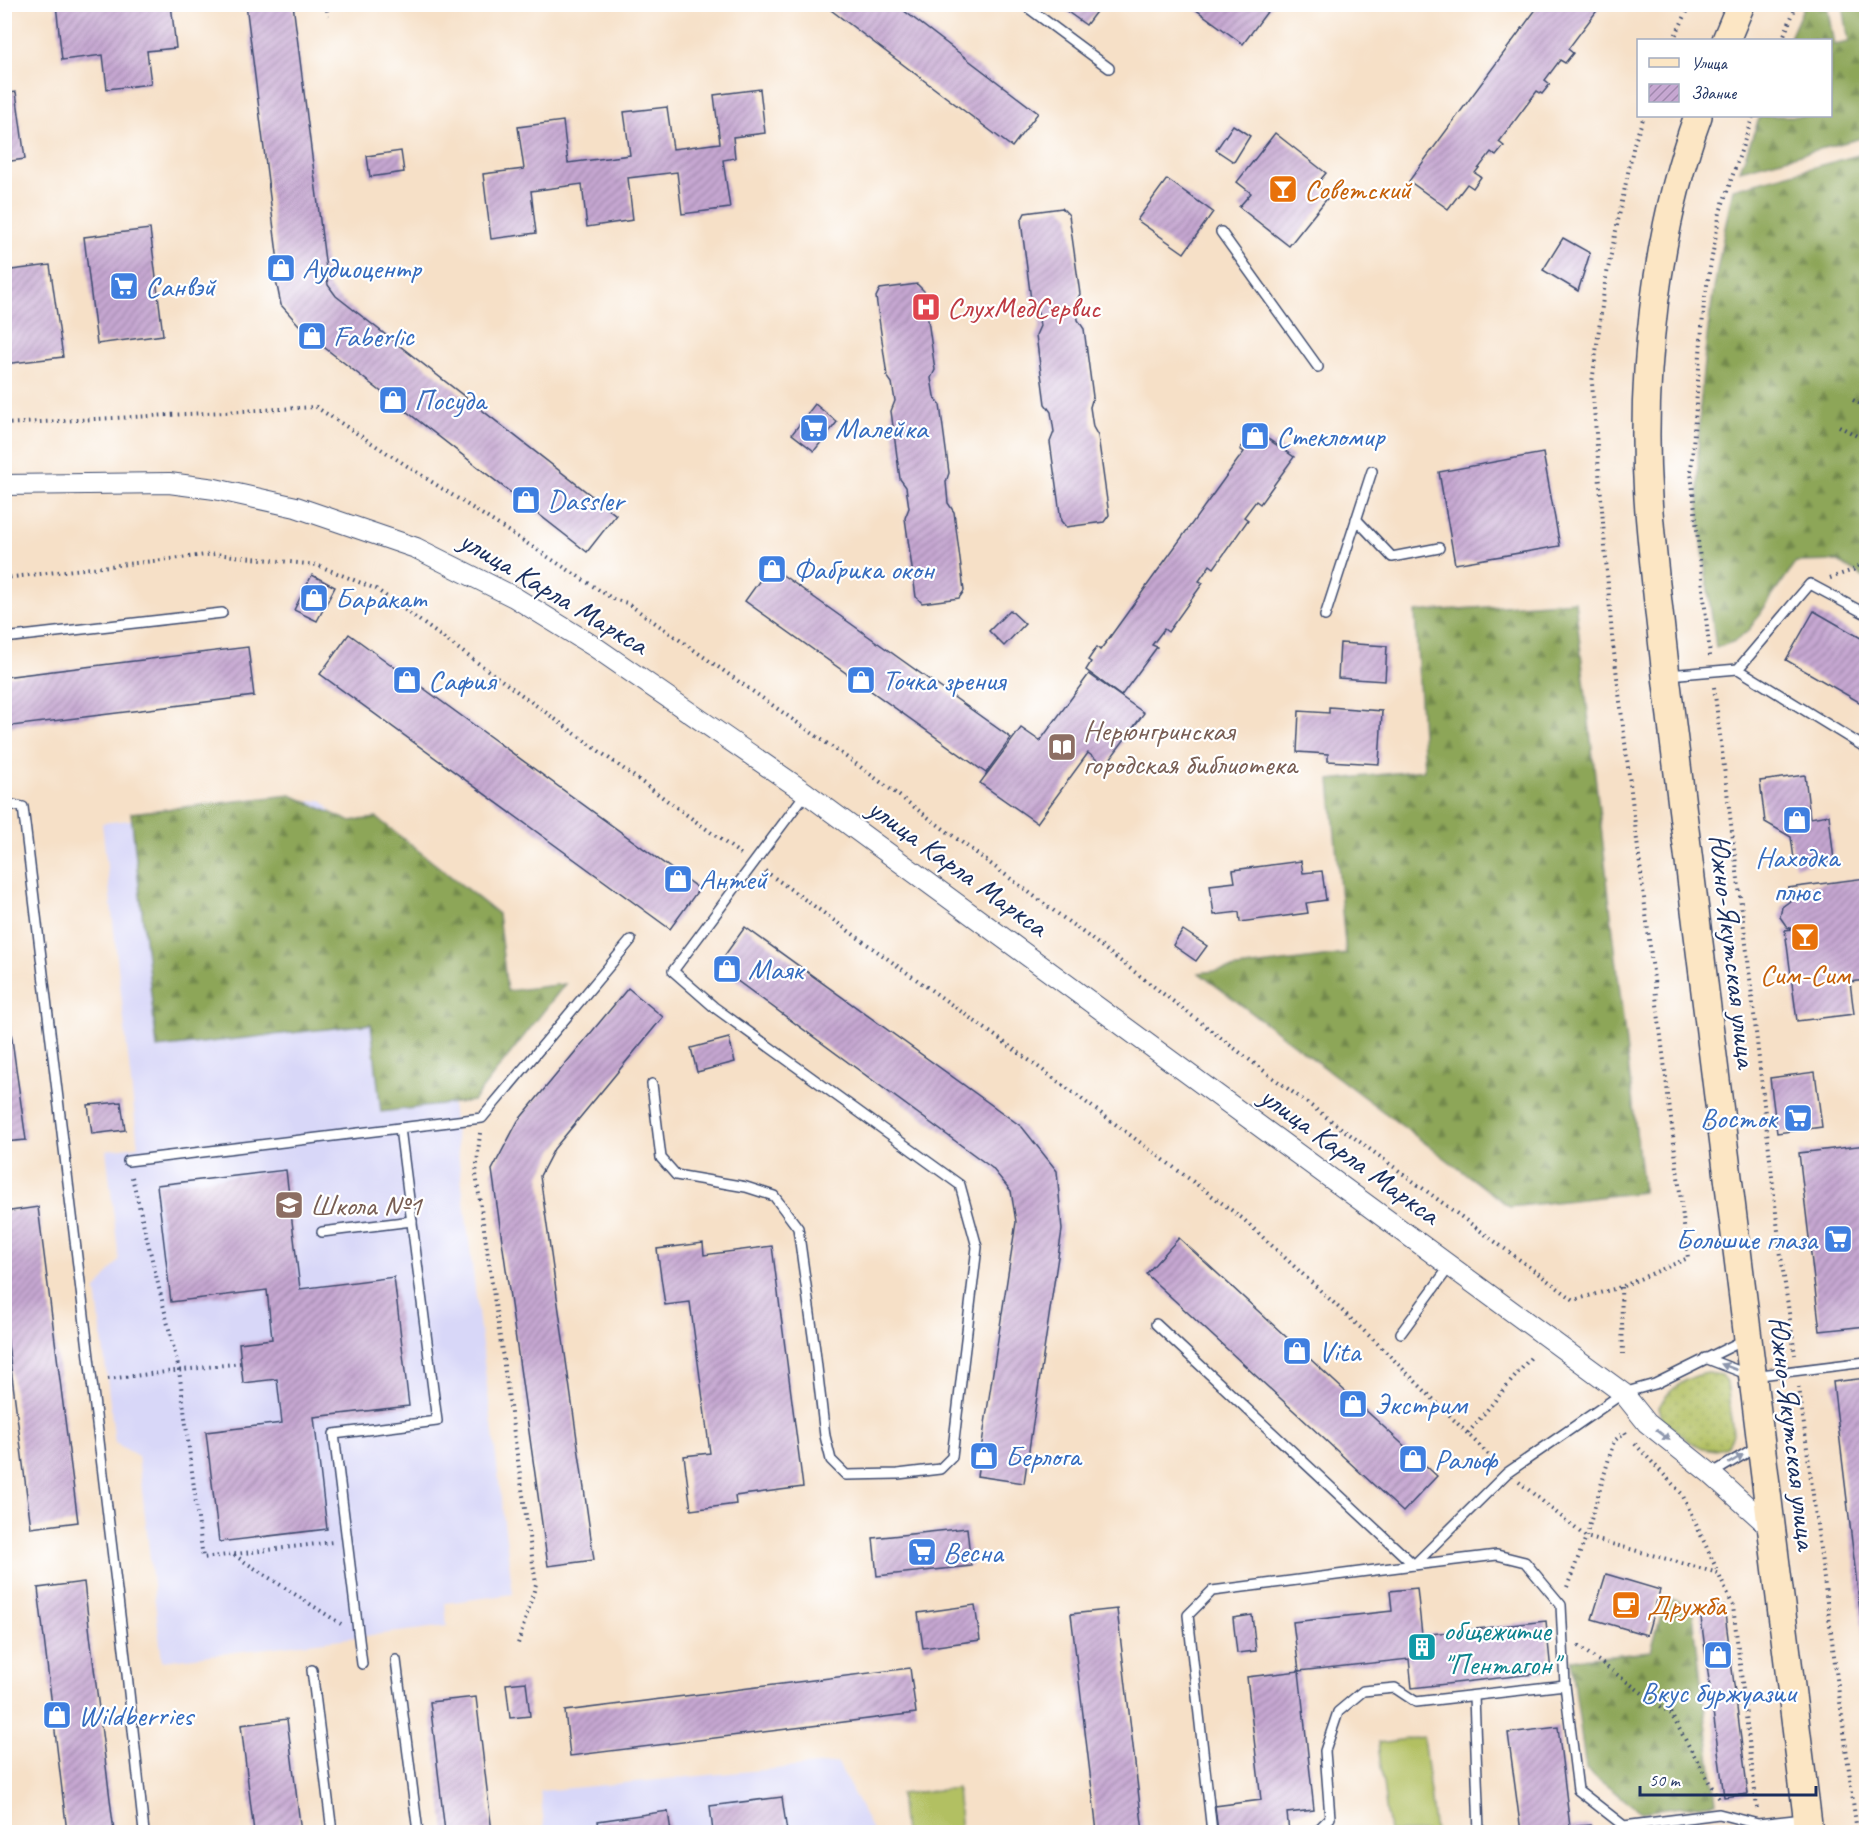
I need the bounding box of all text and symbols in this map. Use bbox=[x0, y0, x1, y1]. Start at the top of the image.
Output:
legend bbox=[1637, 39, 1832, 117]
text: Улица bbox=[1691, 52, 1728, 74]
text: Здание bbox=[1691, 82, 1737, 104]
place label: Советский bbox=[1304, 170, 1413, 208]
bar icon: Советский bbox=[1267, 173, 1299, 205]
place label: Аудиоцентр bbox=[302, 249, 422, 287]
shop icon: Аудиоцентр bbox=[265, 252, 297, 284]
place label: Санвэй bbox=[145, 267, 217, 305]
supermarket icon: Санвэй bbox=[108, 270, 140, 302]
place label: СлухМедСервис bbox=[947, 288, 1101, 326]
hospital icon: СлухМедСервис bbox=[910, 291, 942, 323]
place label: Faberlic bbox=[333, 317, 415, 355]
shop icon: Faberlic bbox=[296, 320, 328, 352]
place label: Посуда bbox=[414, 381, 488, 419]
shop icon: Посуда bbox=[377, 384, 409, 416]
place label: Малейка bbox=[835, 409, 930, 447]
supermarket icon: Малейка bbox=[798, 412, 830, 444]
place label: Стекломир bbox=[1276, 417, 1386, 455]
shop icon: Стекломир bbox=[1239, 420, 1271, 452]
place label: Dassler bbox=[547, 481, 627, 519]
shop icon: Dassler bbox=[510, 484, 542, 516]
street label: улица Карла Маркса bbox=[451, 520, 657, 664]
place label: Фабрика окон bbox=[793, 550, 935, 588]
shop icon: Фабрика окон bbox=[756, 553, 788, 585]
place label: Баракат bbox=[335, 579, 428, 617]
shop icon: Баракат bbox=[298, 582, 330, 614]
place label: Сафия bbox=[428, 661, 498, 699]
place label: Точка зрения bbox=[882, 661, 1008, 699]
shop icon: Сафия bbox=[391, 664, 423, 696]
shop icon: Точка зрения bbox=[845, 664, 877, 696]
place label: Нерюнгринская городская библиотека bbox=[1083, 711, 1299, 783]
library icon: Нерюнгринская городская библиотека bbox=[1046, 731, 1078, 763]
street label: улица Карла Маркса bbox=[859, 788, 1057, 946]
shop icon: Находка плюс bbox=[1781, 804, 1813, 836]
street label: Южно-Якутская улица bbox=[1700, 832, 1766, 1072]
place label: Находка плюс bbox=[1755, 838, 1842, 910]
place label: Антей bbox=[699, 860, 769, 898]
shop icon: Антей bbox=[662, 863, 694, 895]
bar icon: Сим-Сим bbox=[1789, 921, 1821, 953]
place label: Маяк bbox=[748, 950, 806, 988]
shop icon: Маяк bbox=[711, 953, 743, 985]
place label: Сим-Сим bbox=[1760, 955, 1852, 993]
street label: улица Карла Маркса bbox=[1251, 1076, 1449, 1234]
place label: Восток bbox=[1700, 1099, 1779, 1137]
supermarket icon: Восток bbox=[1782, 1102, 1814, 1134]
place label: Школа №1 bbox=[310, 1186, 423, 1224]
school or university icon: Школа №1 bbox=[273, 1189, 305, 1221]
place label: Большие глаза bbox=[1676, 1220, 1819, 1258]
supermarket icon: Большие глаза bbox=[1822, 1223, 1854, 1255]
street label: Южно-Якутская улица bbox=[1760, 1314, 1826, 1554]
place label: Vita bbox=[1318, 1332, 1362, 1370]
shop icon: Vita bbox=[1281, 1335, 1313, 1367]
one-way arrow bbox=[1719, 1362, 1737, 1372]
place label: Экстрим bbox=[1374, 1385, 1469, 1423]
shop icon: Экстрим bbox=[1337, 1388, 1369, 1420]
one-way arrow bbox=[1655, 1429, 1671, 1442]
place label: Берлога bbox=[1005, 1437, 1083, 1475]
shop icon: Берлога bbox=[968, 1440, 1000, 1472]
place label: Ральф bbox=[1434, 1440, 1499, 1478]
shop icon: Ральф bbox=[1397, 1443, 1429, 1475]
one-way arrow bbox=[1728, 1454, 1744, 1465]
place label: Весна bbox=[943, 1533, 1005, 1571]
supermarket icon: Весна bbox=[906, 1536, 938, 1568]
place label: Дружба bbox=[1647, 1586, 1727, 1624]
cafe icon: Дружба bbox=[1610, 1589, 1642, 1621]
place label: общежитие "Пентагон" bbox=[1443, 1611, 1565, 1683]
building icon: общежитие "Пентагон" bbox=[1406, 1631, 1438, 1663]
shop icon: Вкус буржуазии bbox=[1702, 1639, 1734, 1671]
place label: Вкус буржуазии bbox=[1641, 1673, 1798, 1711]
place label: Wildberries bbox=[78, 1696, 196, 1734]
shop icon: Wildberries bbox=[41, 1699, 73, 1731]
scale bar bbox=[1640, 1759, 1816, 1797]
text: 50 m bbox=[1649, 1769, 1682, 1791]

